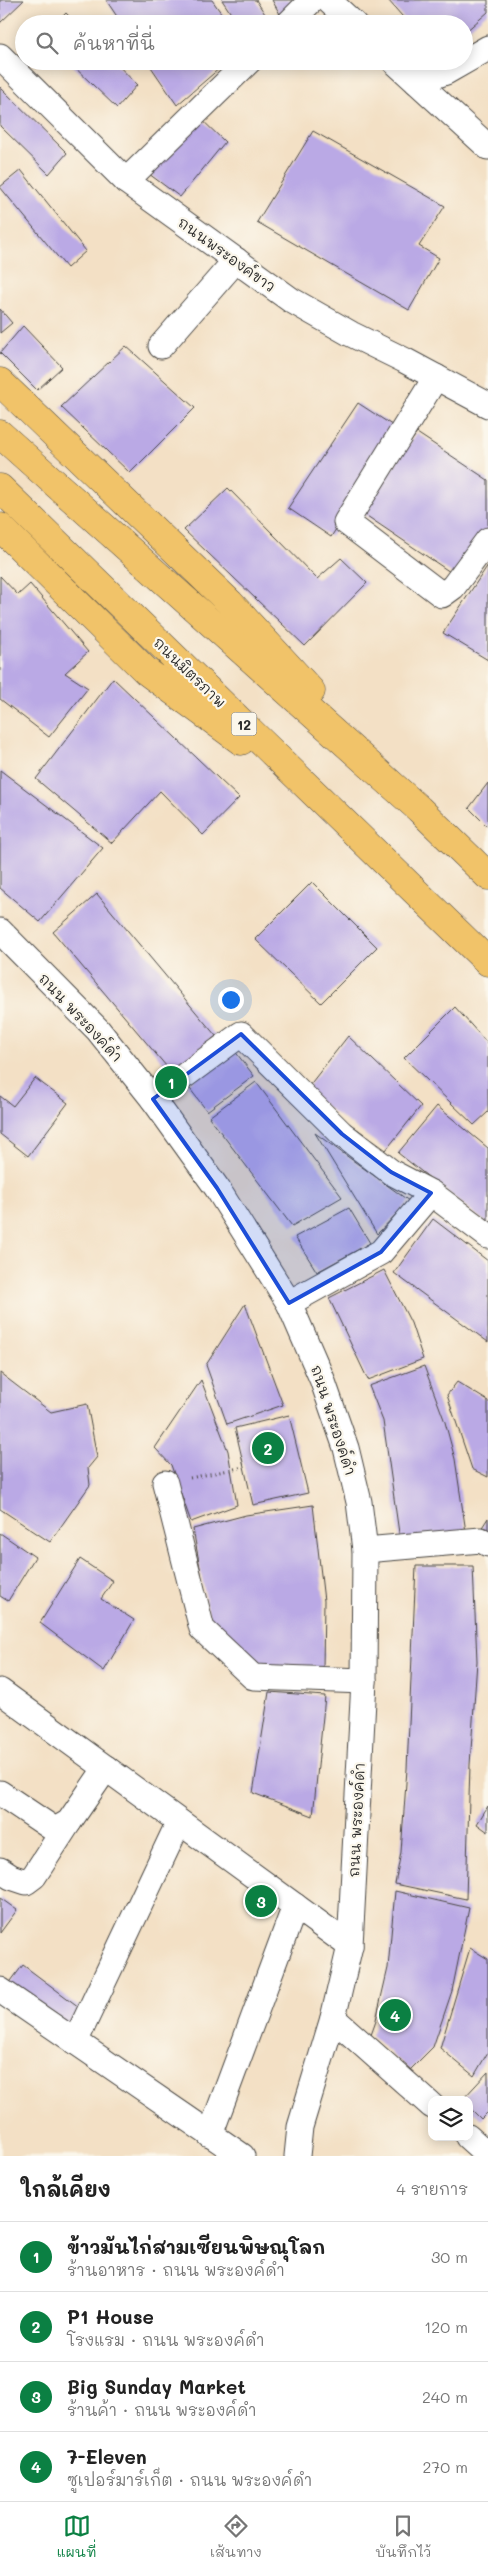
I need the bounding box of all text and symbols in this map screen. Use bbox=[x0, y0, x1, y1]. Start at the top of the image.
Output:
search box bbox=[15, 15, 473, 70]
icon: search bbox=[33, 29, 61, 57]
text: ค้นหาที่นี่ bbox=[73, 30, 155, 55]
street label: ถนนพระองค์ขาว bbox=[174, 212, 280, 296]
street label: ถนนมิตรภาพ bbox=[149, 632, 231, 712]
road number: 12 bbox=[232, 712, 256, 736]
street label: ถนน พระองค์ดำ bbox=[35, 968, 127, 1066]
your location bbox=[218, 987, 244, 1013]
pin: 1 bbox=[155, 1063, 187, 1101]
street label: ถนน พระองค์ดำ bbox=[307, 1362, 361, 1478]
pin: 2 bbox=[252, 1429, 284, 1467]
street label: ถนน พระองค์ดำ bbox=[343, 1762, 369, 1878]
pin: 3 bbox=[245, 1882, 277, 1920]
pin: 4 bbox=[379, 1996, 411, 2034]
map controls bbox=[428, 2096, 473, 2141]
button: layers bbox=[428, 2096, 473, 2141]
text: ใกล้เคียง bbox=[20, 2175, 111, 2202]
text: 4 รายการ bbox=[396, 2178, 468, 2199]
text: ข้าวมันไก่สามเซียนพิษณุโลก bbox=[67, 2234, 325, 2259]
text: 1 bbox=[32, 2246, 40, 2267]
text: 30 m bbox=[431, 2246, 468, 2267]
text: ร้านอาหาร · ถนน พระองค์ดำ bbox=[67, 2259, 285, 2280]
text: P1 House bbox=[67, 2304, 154, 2329]
text: 2 bbox=[32, 2316, 40, 2337]
text: 120 m bbox=[424, 2316, 468, 2337]
text: โรงแรม · ถนน พระองค์ดำ bbox=[67, 2329, 265, 2350]
text: Big Sunday Market bbox=[67, 2374, 246, 2399]
text: 3 bbox=[31, 2386, 41, 2407]
text: 240 m bbox=[422, 2386, 468, 2407]
text: ร้านค้า · ถนน พระองค์ดำ bbox=[67, 2399, 256, 2420]
text: 7-Eleven bbox=[67, 2444, 147, 2469]
text: 4 bbox=[31, 2456, 41, 2477]
text: 270 m bbox=[422, 2456, 468, 2477]
text: ซูเปอร์มาร์เก็ต · ถนน พระองค์ดำ bbox=[67, 2469, 312, 2490]
tab: แผนที่ bbox=[57, 2512, 97, 2561]
tab: เส้นทาง bbox=[210, 2512, 262, 2561]
tab: บันทึกไว้ bbox=[375, 2512, 431, 2561]

